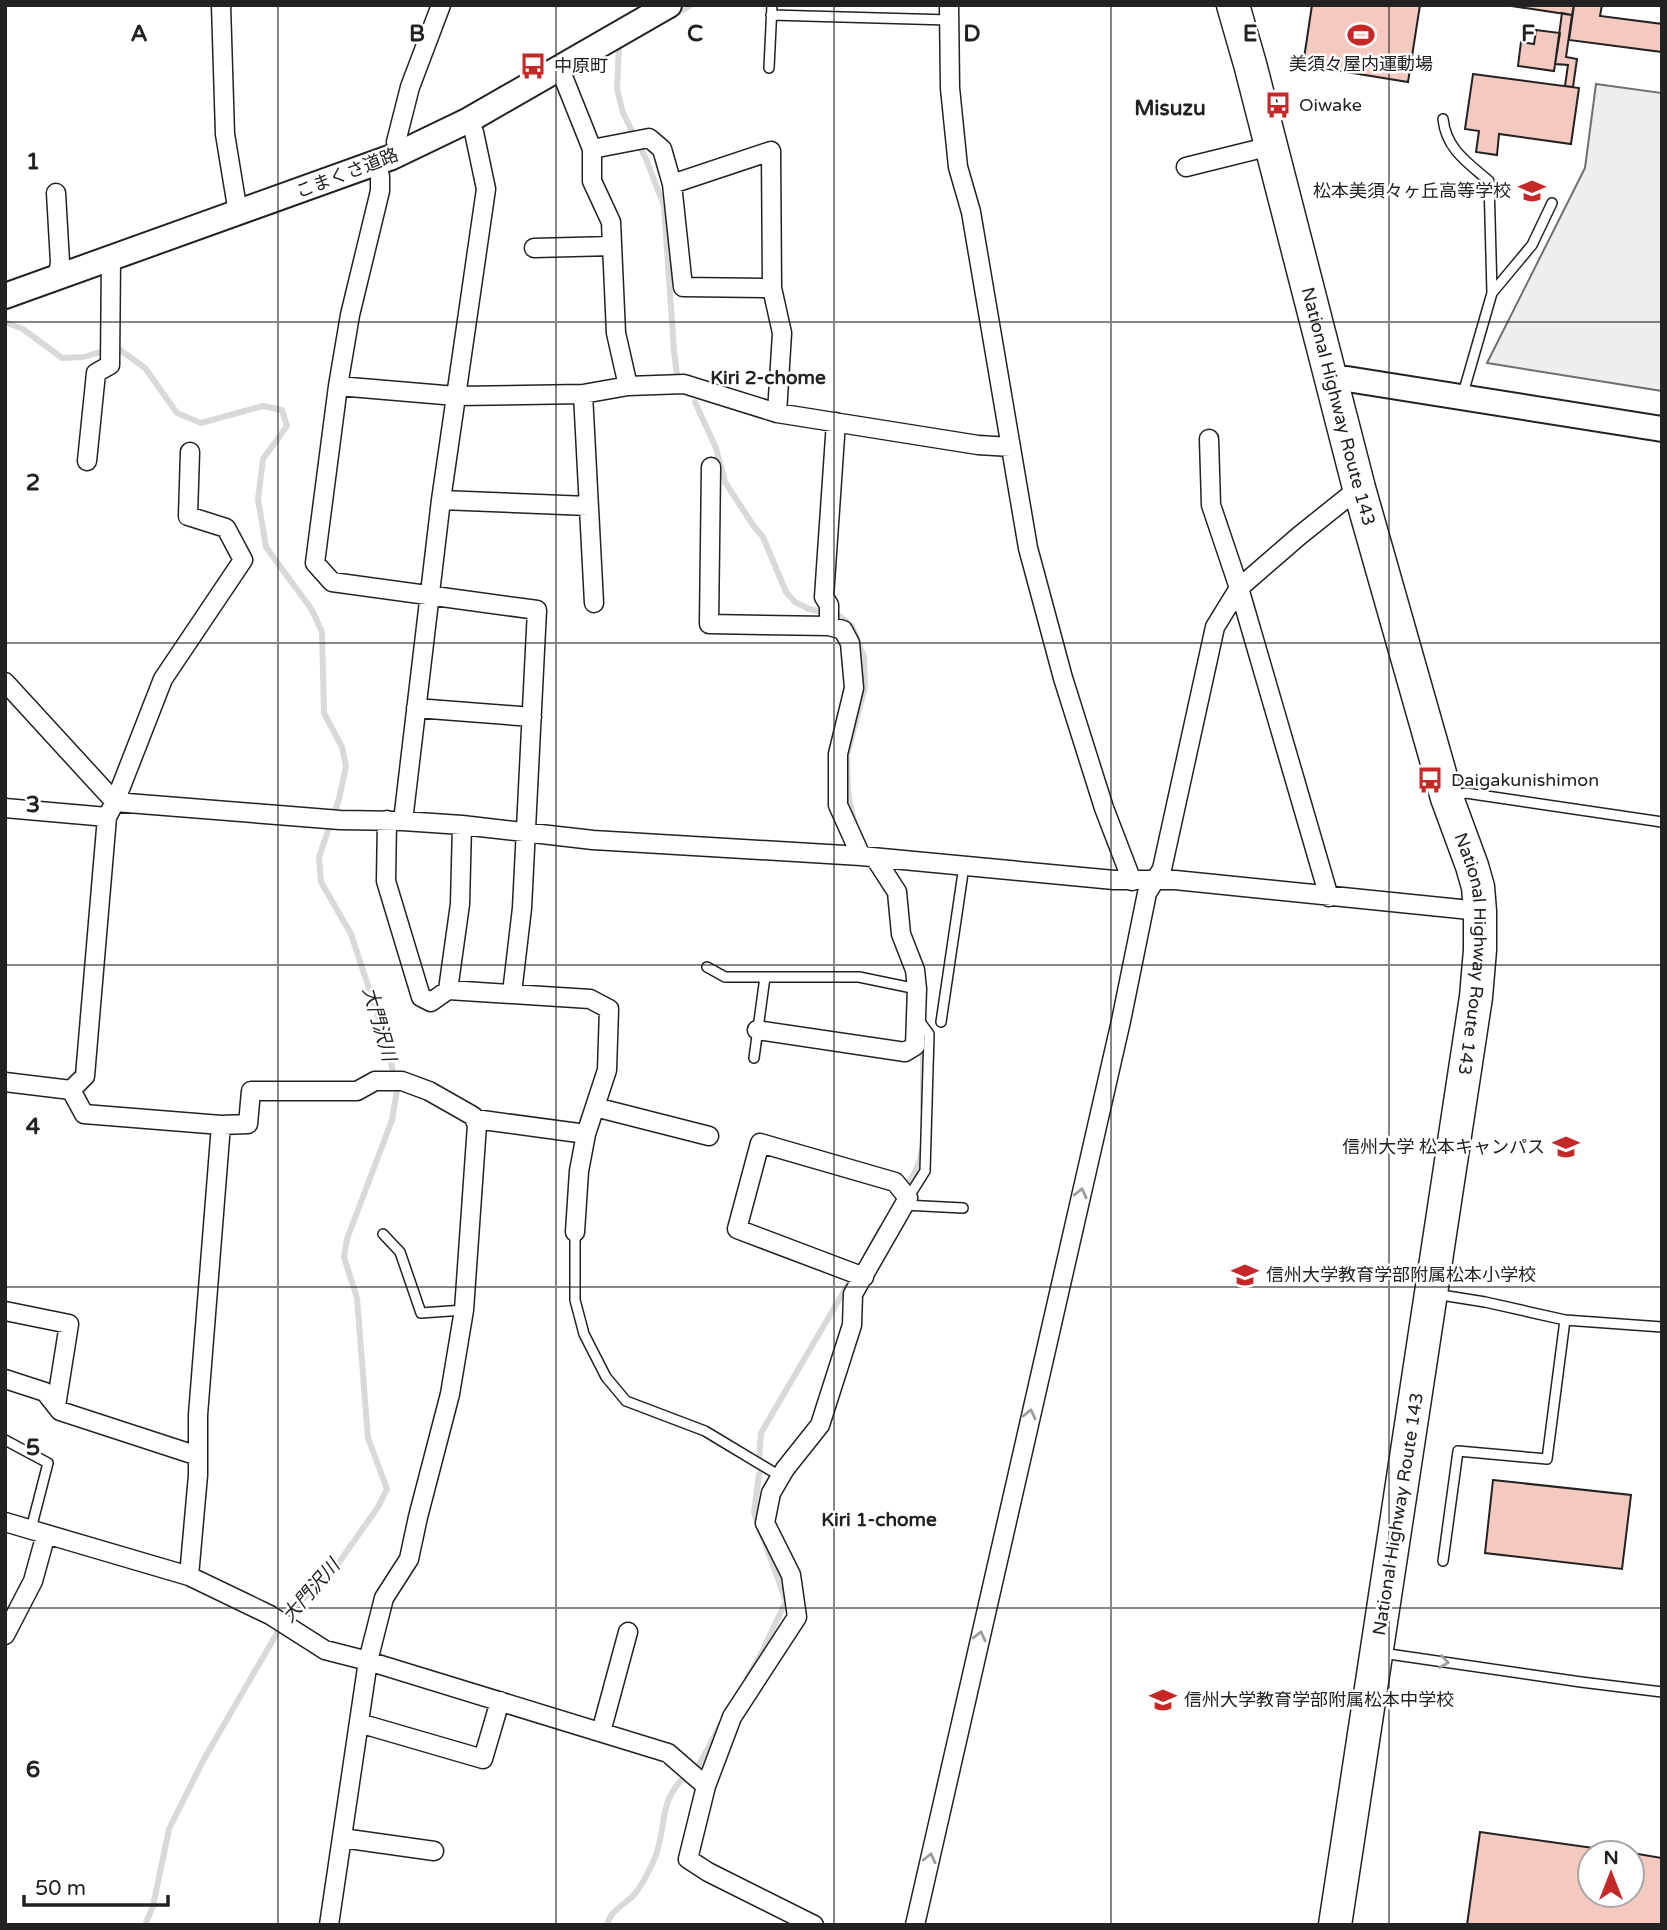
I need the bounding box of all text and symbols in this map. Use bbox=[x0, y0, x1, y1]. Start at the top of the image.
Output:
text: A bbox=[130, 20, 148, 48]
text: B bbox=[409, 20, 425, 48]
text: C bbox=[687, 20, 703, 48]
text: D bbox=[963, 20, 981, 48]
text: E bbox=[1243, 20, 1257, 48]
sports icon: 美須々屋内運動場 bbox=[1346, 20, 1376, 50]
text: F bbox=[1521, 20, 1535, 48]
bus stop icon: 中原町 bbox=[518, 51, 548, 81]
place label: 美須々屋内運動場 bbox=[1289, 53, 1433, 75]
place label: 中原町 bbox=[554, 55, 608, 77]
bus stop icon: Oiwake bbox=[1263, 90, 1293, 120]
place label: Oiwake bbox=[1299, 94, 1362, 116]
district label: Misuzu bbox=[1134, 96, 1206, 121]
street label: こまくさ道路 bbox=[293, 143, 401, 203]
text: 1 bbox=[26, 148, 40, 176]
school or university icon: 松本美須々ヶ丘高等学校 bbox=[1517, 176, 1547, 206]
place label: 松本美須々ヶ丘高等学校 bbox=[1313, 180, 1511, 202]
street label: National Highway Route 143 bbox=[1297, 285, 1380, 528]
district label: Kiri 2-chome bbox=[710, 367, 826, 389]
text: 2 bbox=[26, 469, 40, 497]
bus stop icon: Daigakunishimon bbox=[1415, 765, 1445, 795]
place label: Daigakunishimon bbox=[1451, 769, 1599, 791]
text: 3 bbox=[26, 791, 40, 819]
street label: National Highway Route 143 bbox=[1450, 830, 1491, 1077]
water label: 大門沢川 bbox=[358, 984, 401, 1065]
text: 4 bbox=[26, 1113, 41, 1141]
school or university icon: 信州大学 松本キャンパス bbox=[1551, 1132, 1581, 1162]
place label: 信州大学 松本キャンパス bbox=[1342, 1136, 1545, 1158]
one-way arrow bbox=[1073, 1187, 1087, 1199]
school or university icon: 信州大学教育学部附属松本小学校 bbox=[1230, 1260, 1260, 1290]
place label: 信州大学教育学部附属松本小学校 bbox=[1266, 1264, 1536, 1286]
street label: National Highway Route 143 bbox=[1368, 1391, 1428, 1637]
one-way arrow bbox=[1022, 1409, 1036, 1421]
text: 5 bbox=[26, 1434, 40, 1462]
district label: Kiri 1-chome bbox=[821, 1509, 937, 1531]
water label: 大門沢川 bbox=[278, 1554, 346, 1627]
one-way arrow bbox=[972, 1630, 986, 1642]
one-way arrow bbox=[1438, 1654, 1450, 1669]
school or university icon: 信州大学教育学部附属松本中学校 bbox=[1148, 1685, 1178, 1715]
place label: 信州大学教育学部附属松本中学校 bbox=[1184, 1689, 1454, 1711]
text: 6 bbox=[26, 1756, 40, 1784]
north arrow bbox=[1576, 1839, 1646, 1909]
text: N bbox=[1603, 1847, 1619, 1869]
one-way arrow bbox=[922, 1852, 936, 1864]
scale bar bbox=[24, 1864, 168, 1908]
text: 50 m bbox=[35, 1876, 86, 1901]

